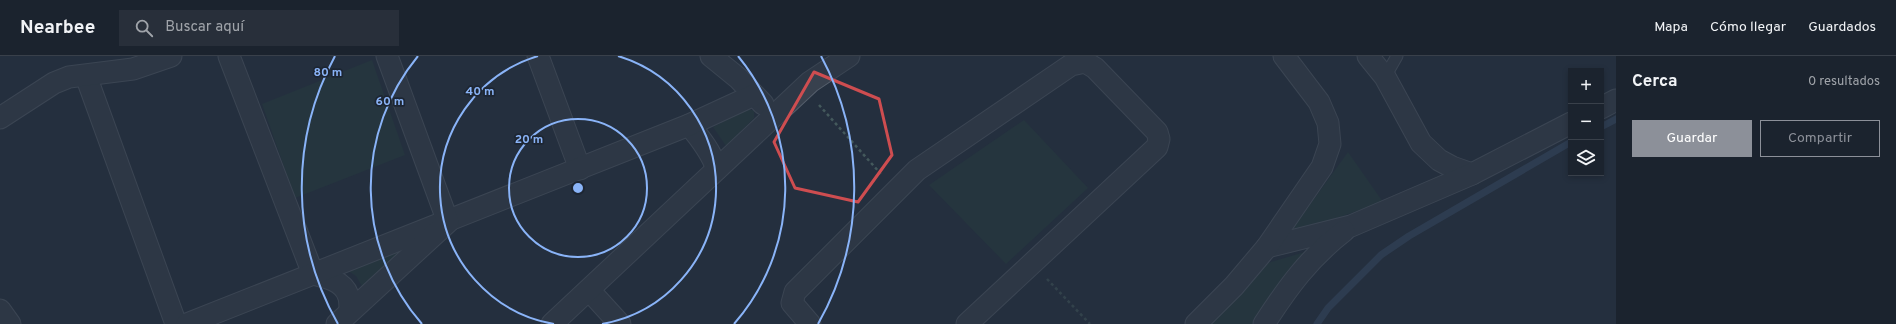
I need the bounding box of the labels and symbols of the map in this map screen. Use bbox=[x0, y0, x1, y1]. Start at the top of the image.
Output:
text: 80 m bbox=[314, 65, 342, 81]
text: 40 m bbox=[465, 84, 495, 100]
text: 60 m bbox=[376, 94, 404, 110]
text: 20 m bbox=[515, 132, 543, 148]
centre of rings bbox=[571, 181, 585, 195]

